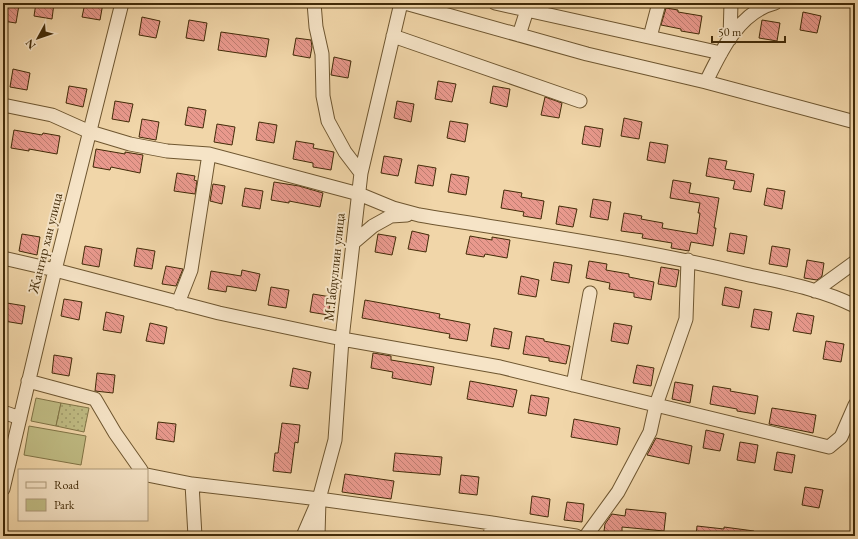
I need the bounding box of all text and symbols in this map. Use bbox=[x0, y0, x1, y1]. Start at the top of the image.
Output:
north arrow bbox=[18, 18, 58, 58]
scale bar bbox=[712, 18, 785, 44]
text: 50 m bbox=[718, 24, 742, 40]
text: N bbox=[22, 36, 39, 52]
street label: Жангир хан улица bbox=[24, 190, 66, 296]
street label: М.Габдуллин улица bbox=[319, 211, 349, 322]
legend bbox=[18, 469, 148, 521]
text: Road bbox=[54, 477, 80, 493]
text: Park bbox=[54, 497, 75, 513]

